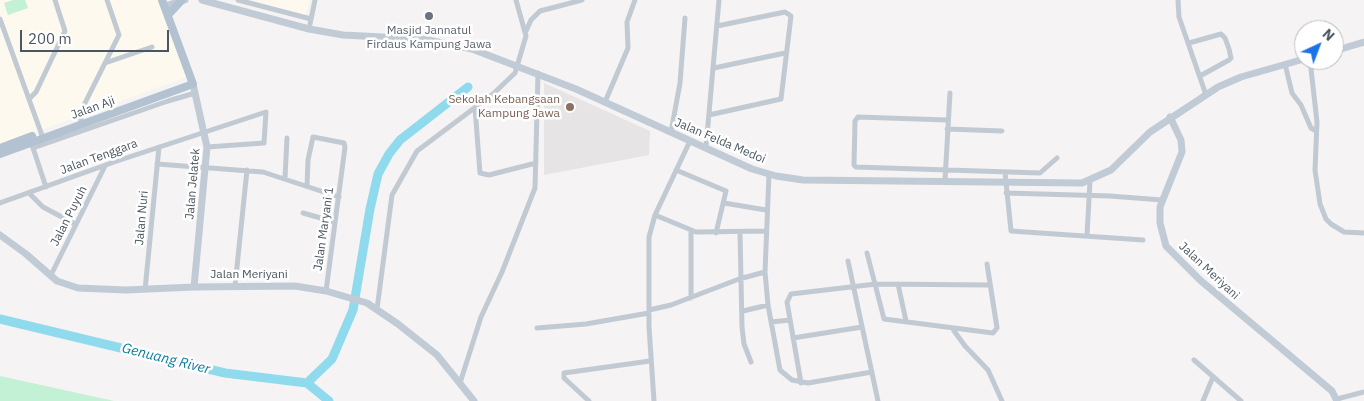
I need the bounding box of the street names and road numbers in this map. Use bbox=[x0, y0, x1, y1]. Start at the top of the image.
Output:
street label: Jalan Aji bbox=[69, 93, 117, 123]
street label: Jalan Felda Medoi bbox=[672, 115, 768, 167]
street label: Jalan Tenggara bbox=[58, 136, 140, 178]
street label: Jalan Jelatek bbox=[183, 148, 203, 220]
street label: Jalan Puyuh bbox=[48, 184, 90, 248]
street label: Jalan Maryani 1 bbox=[311, 186, 337, 272]
street label: Jalan Nuri bbox=[132, 190, 152, 246]
street label: Jalan Meriyani bbox=[1176, 239, 1242, 303]
street label: Jalan Meriyani bbox=[210, 268, 288, 282]

